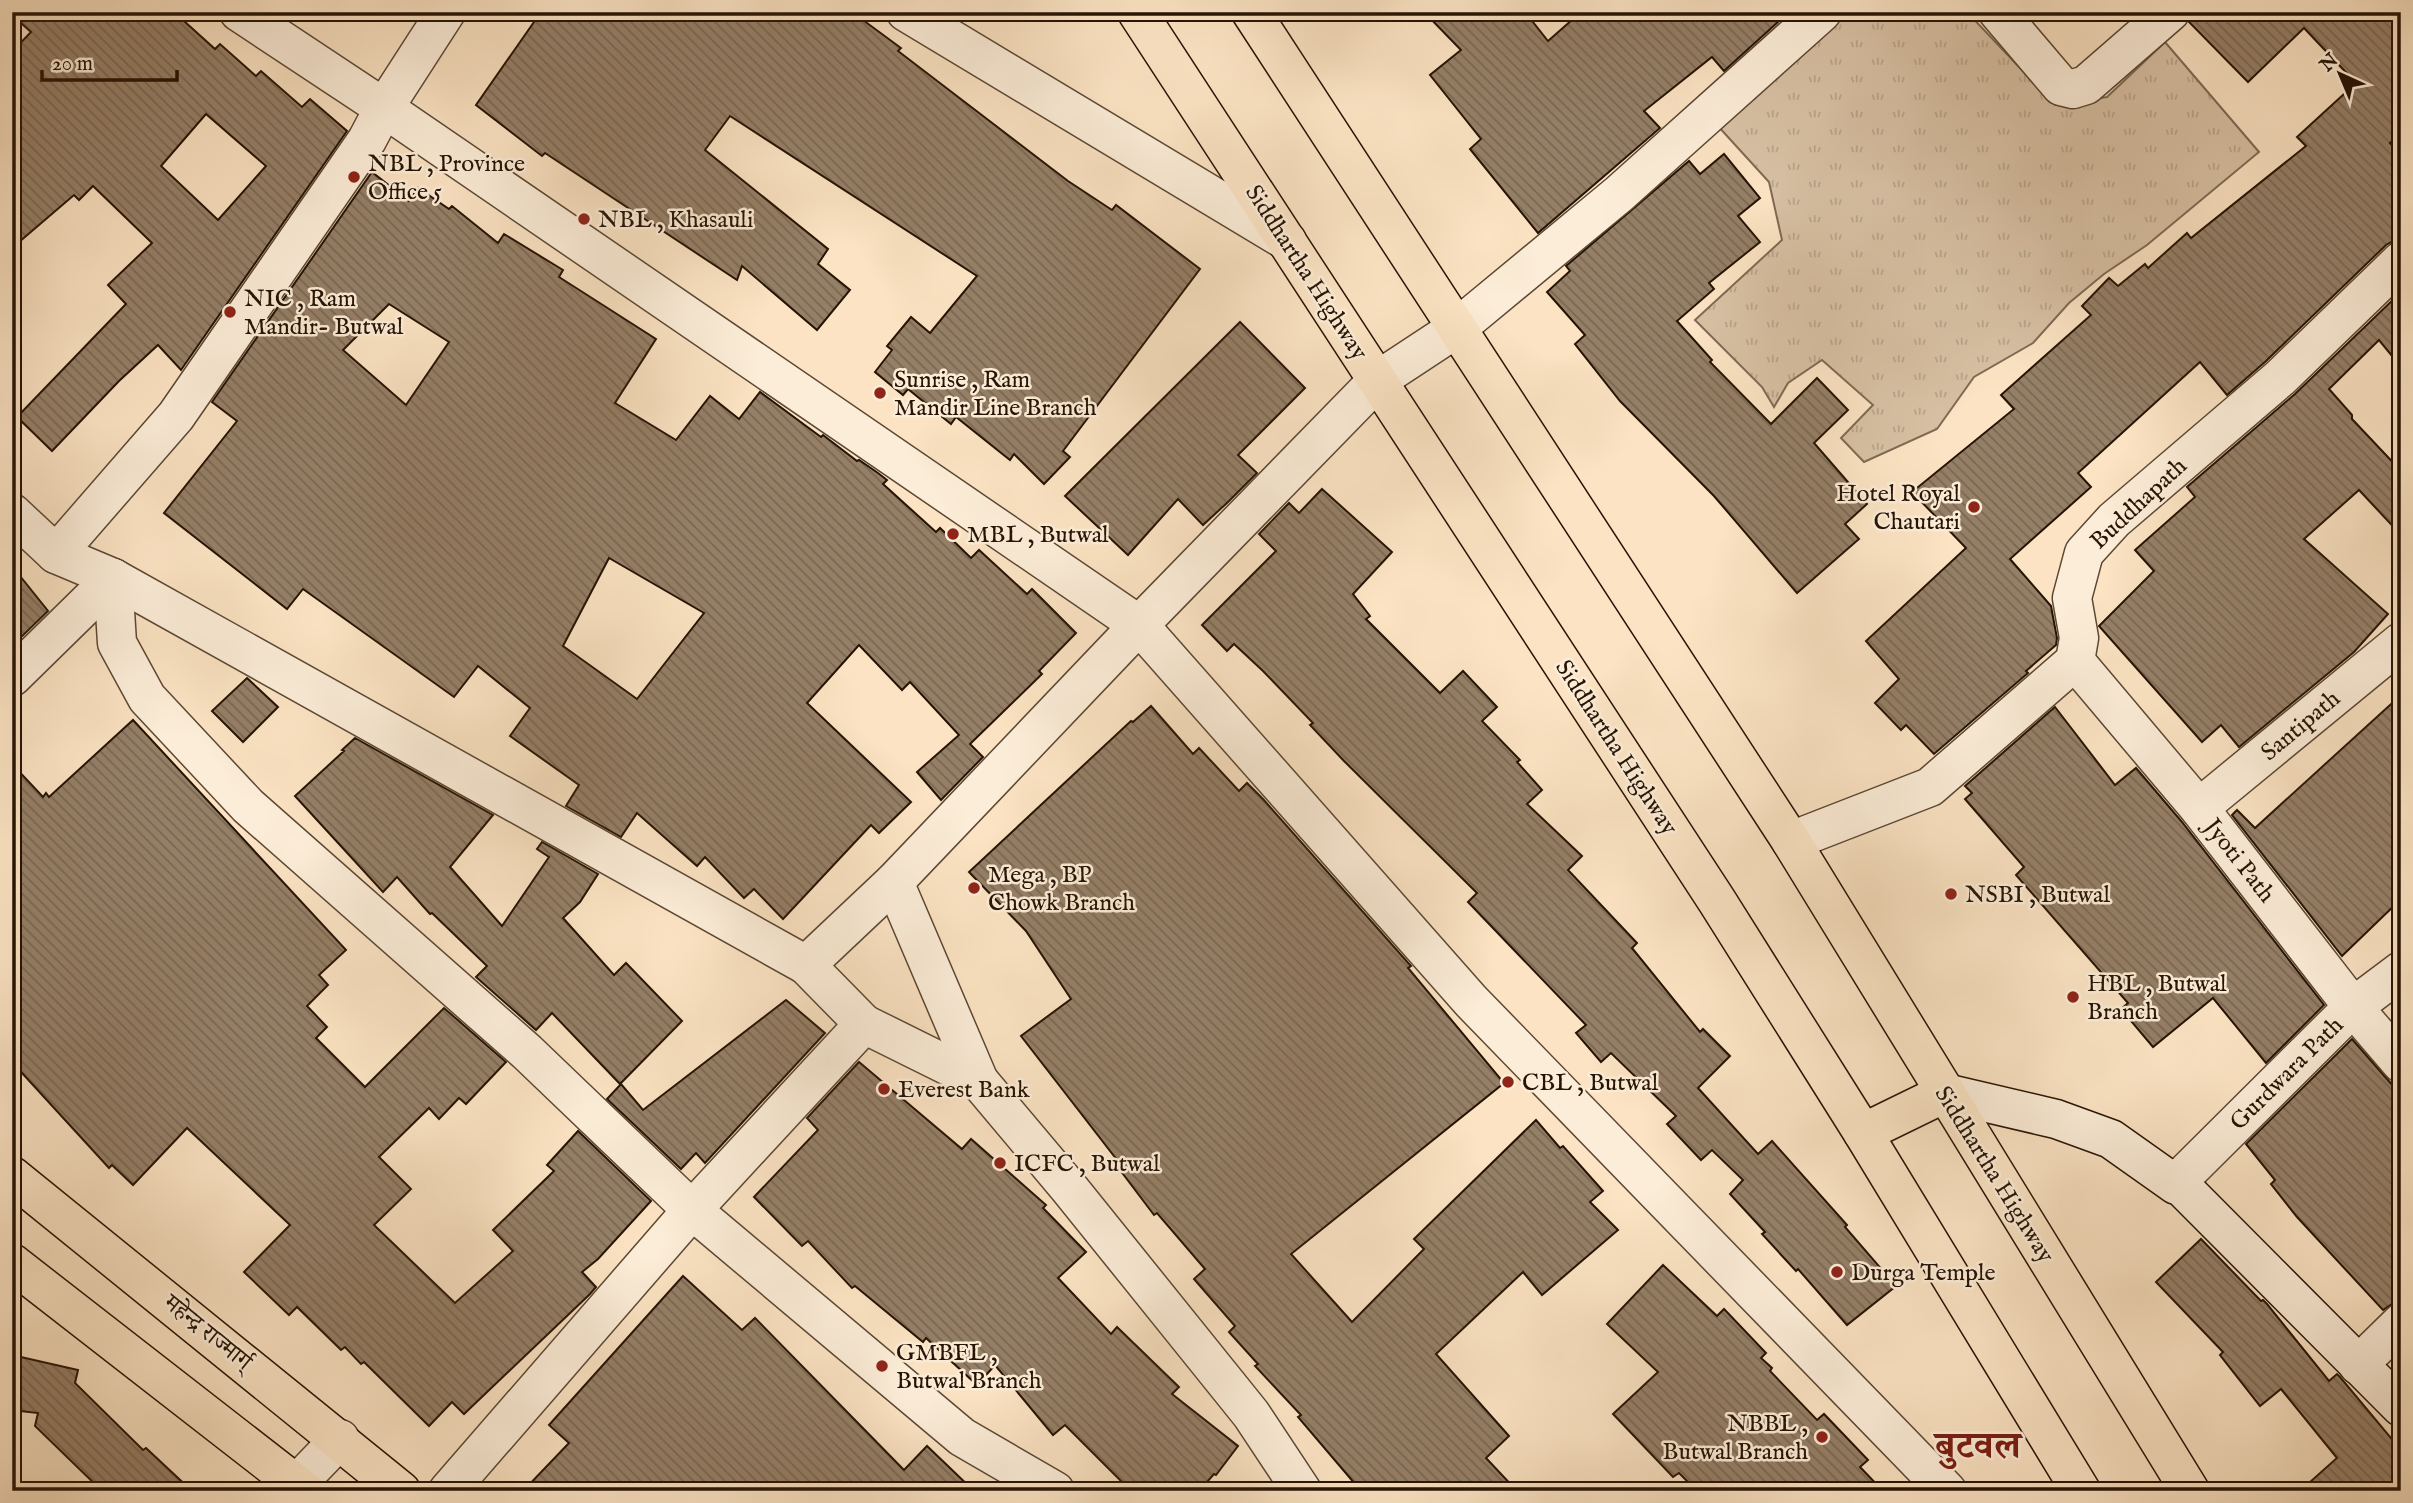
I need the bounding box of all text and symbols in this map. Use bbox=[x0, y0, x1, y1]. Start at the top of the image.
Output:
scale bar bbox=[42, 38, 177, 82]
north arrow bbox=[2304, 38, 2374, 108]
text: N bbox=[2315, 48, 2344, 78]
text: 20 m bbox=[52, 51, 93, 78]
place label: NBL , Province Office 5 bbox=[368, 149, 525, 208]
marker: NBL , Province Office 5 bbox=[346, 169, 362, 185]
street label: Siddhartha Highway bbox=[1237, 179, 1374, 367]
place label: NBL , Khasauli bbox=[598, 205, 753, 236]
marker: NBL , Khasauli bbox=[576, 211, 592, 227]
place label: NIC , Ram Mandir- Butwal bbox=[244, 284, 404, 343]
marker: NIC , Ram Mandir- Butwal bbox=[222, 304, 238, 320]
place label: Sunrise , Ram Mandir Line Branch bbox=[894, 365, 1097, 424]
marker: Sunrise , Ram Mandir Line Branch bbox=[872, 385, 888, 401]
street label: Buddhapath bbox=[2084, 451, 2194, 557]
place label: Hotel Royal Chautari bbox=[1836, 479, 1960, 538]
marker: Hotel Royal Chautari bbox=[1966, 499, 1982, 515]
place label: MBL , Butwal bbox=[967, 520, 1109, 551]
marker: MBL , Butwal bbox=[945, 526, 961, 542]
street label: Siddhartha Highway bbox=[1547, 654, 1684, 842]
street label: Santipath bbox=[2255, 684, 2347, 768]
street label: Jyoti Path bbox=[2194, 810, 2281, 909]
place label: Mega , BP Chowk Branch bbox=[988, 860, 1135, 919]
marker: Mega , BP Chowk Branch bbox=[966, 880, 982, 896]
place label: NSBI , Butwal bbox=[1965, 880, 2110, 911]
marker: NSBI , Butwal bbox=[1943, 886, 1959, 902]
place label: HBL , Butwal Branch bbox=[2087, 969, 2227, 1028]
marker: HBL , Butwal Branch bbox=[2065, 989, 2081, 1005]
street label: Gurdwara Path bbox=[2224, 1010, 2351, 1138]
place label: CBL , Butwal bbox=[1522, 1068, 1659, 1099]
marker: CBL , Butwal bbox=[1500, 1074, 1516, 1090]
place label: Everest Bank bbox=[898, 1075, 1030, 1106]
marker: Everest Bank bbox=[876, 1081, 892, 1097]
street label: Siddhartha Highway bbox=[1927, 1081, 2061, 1269]
place label: ICFC , Butwal bbox=[1014, 1149, 1160, 1180]
marker: ICFC , Butwal bbox=[992, 1155, 1008, 1171]
place label: Durga Temple bbox=[1851, 1258, 1995, 1289]
marker: Durga Temple bbox=[1829, 1264, 1845, 1280]
street label: महेन्द्र राज्मार्ग् bbox=[156, 1287, 260, 1380]
place label: GMBFL , Butwal Branch bbox=[896, 1338, 1042, 1397]
marker: GMBFL , Butwal Branch bbox=[874, 1358, 890, 1374]
place label: NBBL , Butwal Branch bbox=[1663, 1409, 1808, 1468]
district label: बुटवल bbox=[1932, 1424, 2024, 1472]
marker: NBBL , Butwal Branch bbox=[1814, 1429, 1830, 1445]

